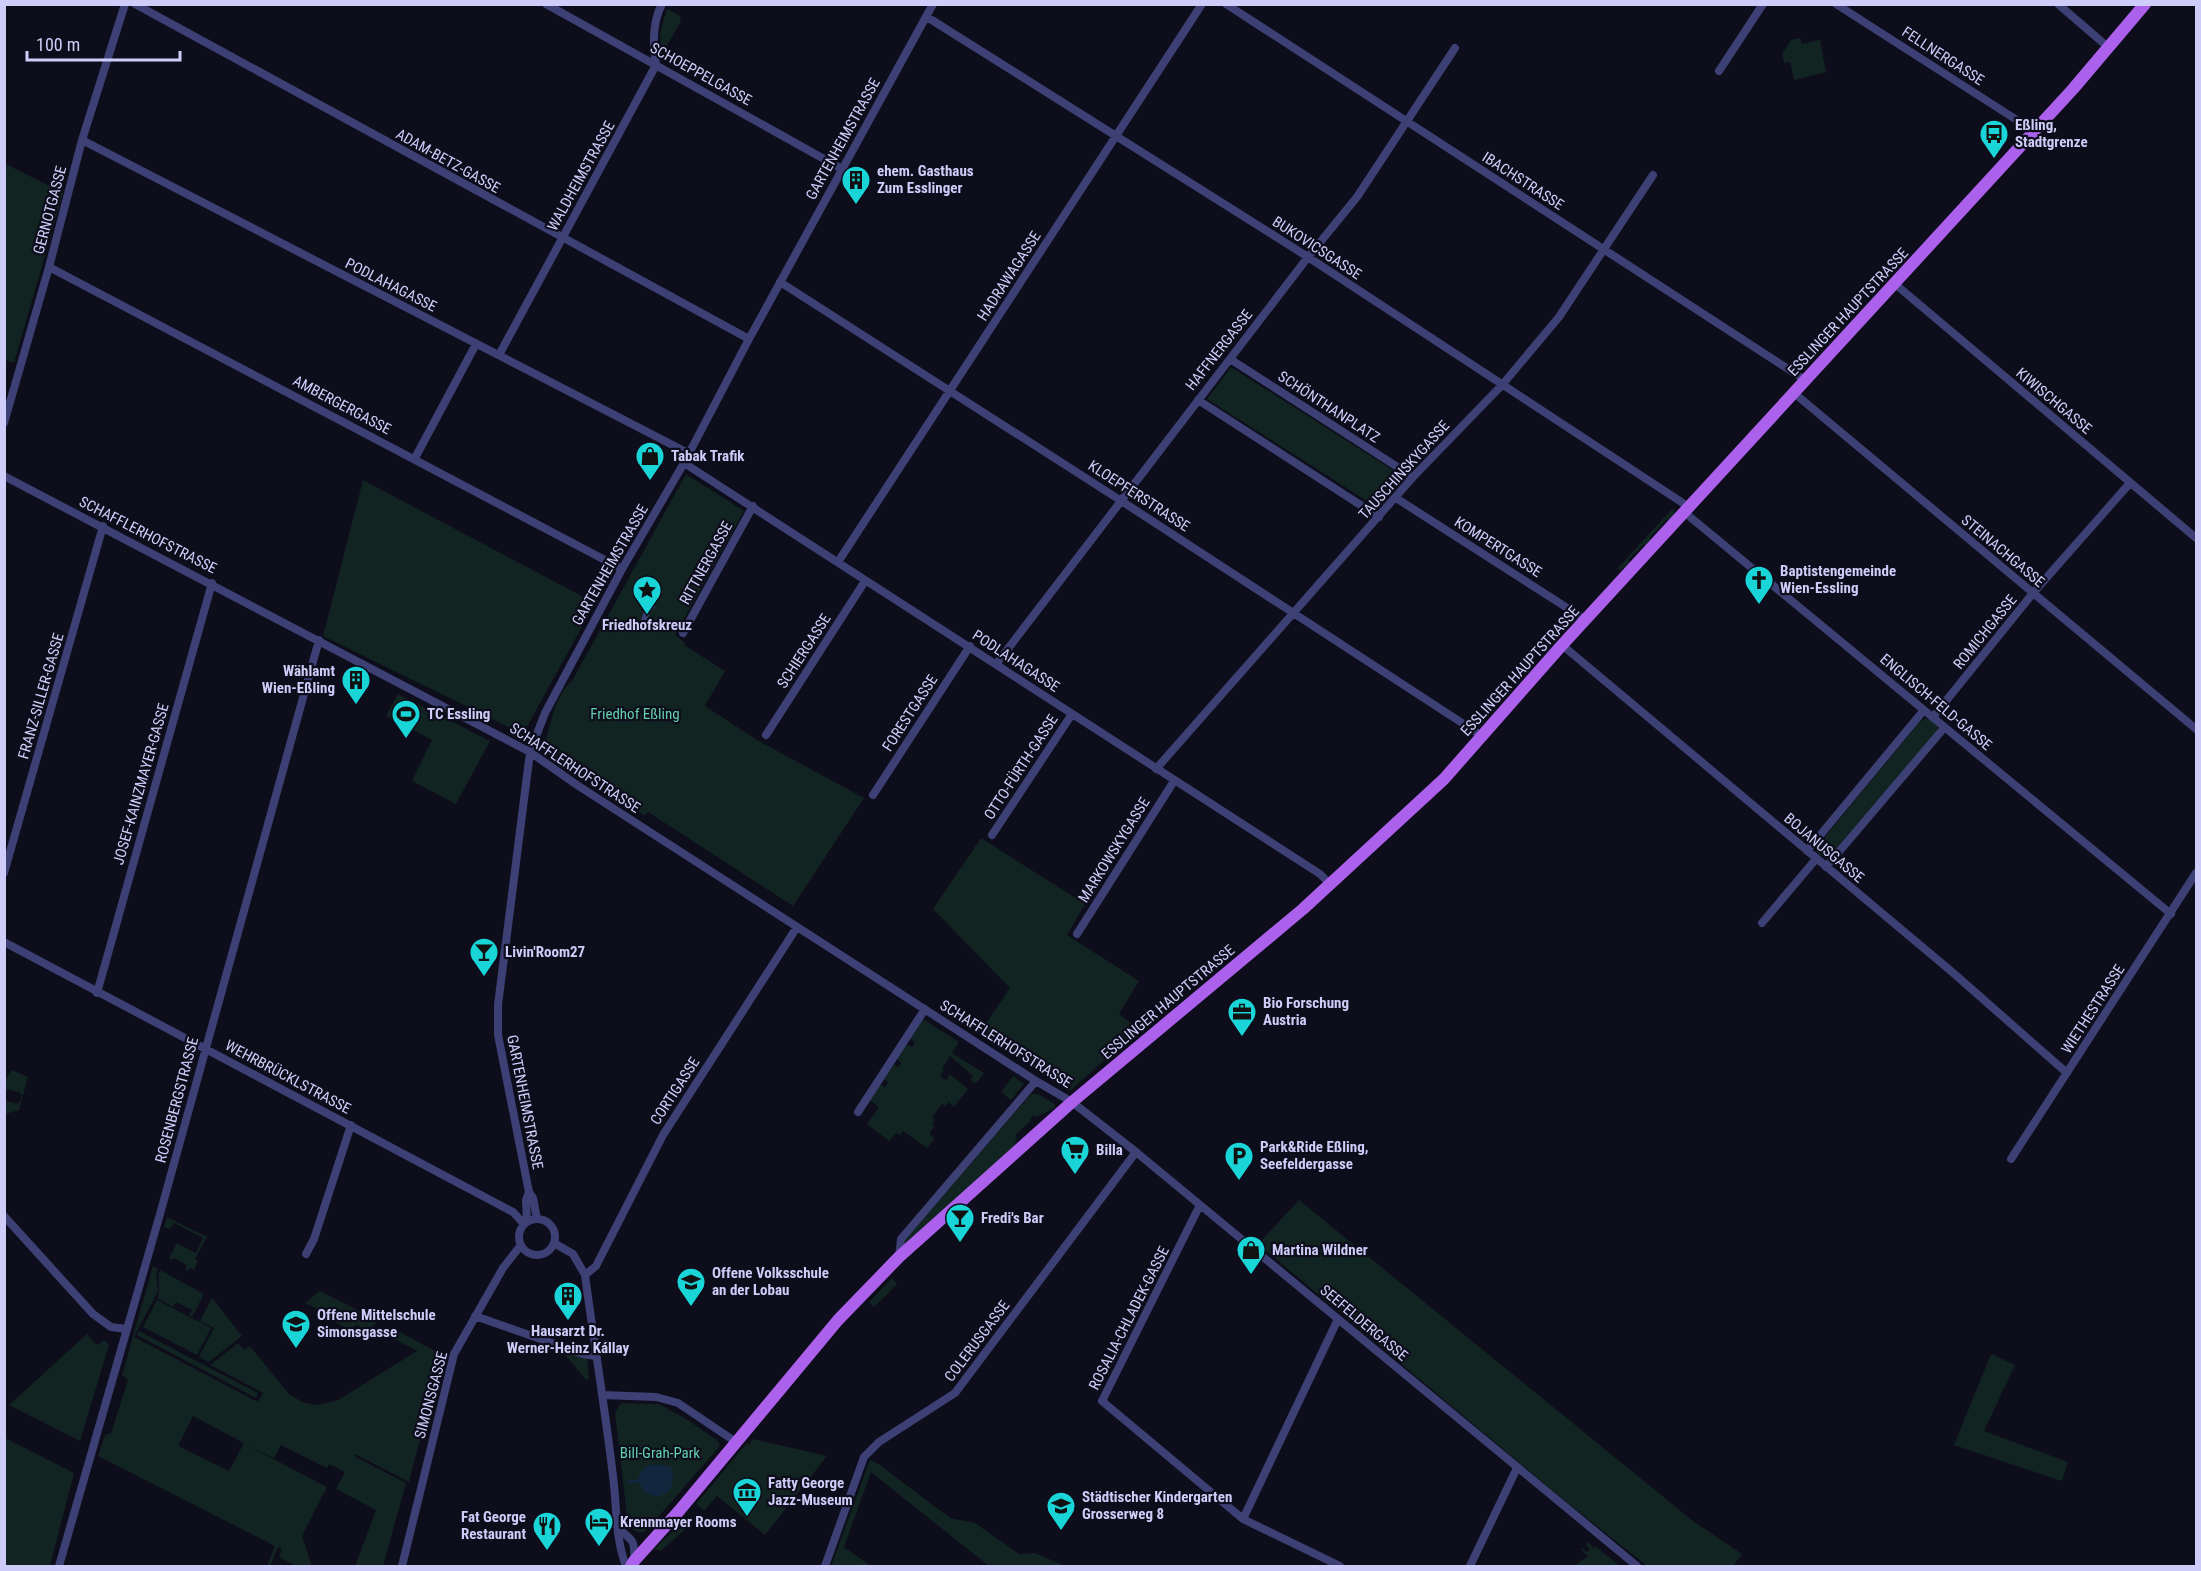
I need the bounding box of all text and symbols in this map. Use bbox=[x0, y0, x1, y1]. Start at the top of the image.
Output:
street label: FELLNERGASSE bbox=[1899, 23, 1987, 89]
scale bar bbox=[27, 24, 180, 62]
text: 100 m bbox=[36, 34, 80, 55]
street label: SCHOEPPELGASSE bbox=[647, 39, 755, 109]
street label: GARTENHEIMSTRASSE bbox=[802, 75, 884, 203]
place label: Eßling, Stadtgrenze bbox=[2015, 116, 2088, 151]
street label: WALDHEIMSTRASSE bbox=[543, 118, 619, 234]
bus stop icon: Eßling, Stadtgrenze bbox=[1978, 118, 2010, 160]
street label: ADAM-BETZ-GASSE bbox=[393, 125, 503, 197]
street label: IBACHSTRASSE bbox=[1479, 148, 1567, 214]
place label: ehem. Gasthaus Zum Esslinger bbox=[877, 162, 974, 197]
street label: GERNOTGASSE bbox=[30, 164, 70, 256]
building icon: ehem. Gasthaus Zum Esslinger bbox=[840, 164, 872, 206]
street label: BUKOVICSGASSE bbox=[1269, 213, 1365, 283]
street label: HADRAWAGASSE bbox=[973, 228, 1045, 324]
street label: ESSLINGER HAUPTSTRASSE bbox=[1784, 244, 1912, 380]
street label: PODLAHAGASSE bbox=[342, 254, 440, 316]
street label: HAFFNERGASSE bbox=[1182, 306, 1256, 394]
street label: KIWISCHGASSE bbox=[2013, 364, 2095, 438]
street label: SCHÖNTHANPLATZ bbox=[1275, 367, 1383, 447]
street label: AMBERGERGASSE bbox=[290, 372, 394, 438]
street label: TAUSCHINSKYGASSE bbox=[1355, 417, 1453, 523]
shop icon: Tabak Trafik bbox=[634, 440, 666, 482]
place label: Tabak Trafik bbox=[671, 447, 745, 465]
street label: KLOEPFERSTRASSE bbox=[1085, 456, 1193, 536]
street label: SCHAFFLERHOFSTRASSE bbox=[76, 492, 220, 578]
street label: GARTENHEIMSTRASSE bbox=[568, 501, 652, 629]
street label: STEINACHGASSE bbox=[1958, 511, 2048, 591]
street label: KOMPERTGASSE bbox=[1451, 513, 1545, 581]
street label: RITTNERGASSE bbox=[676, 518, 736, 608]
place label: Baptistengemeinde Wien-Essling bbox=[1780, 562, 1896, 597]
church icon: Baptistengemeinde Wien-Essling bbox=[1743, 564, 1775, 606]
place icon: Friedhofskreuz bbox=[631, 574, 663, 616]
street label: ROMICHGASSE bbox=[1950, 591, 2020, 673]
street label: ESSLINGER HAUPTSTRASSE bbox=[1457, 602, 1583, 740]
street label: SCHIERGASSE bbox=[773, 610, 835, 692]
place label: Friedhofskreuz bbox=[602, 616, 692, 634]
street label: PODLAHAGASSE bbox=[969, 626, 1063, 696]
street label: FRANZ-SILLER-GASSE bbox=[14, 631, 68, 761]
street label: ENGLISCH-FELD-GASSE bbox=[1876, 650, 1996, 754]
place label: Wählamt Wien-Eßling bbox=[262, 662, 335, 697]
building icon: Wählamt Wien-Eßling bbox=[340, 664, 372, 706]
street label: FORESTGASSE bbox=[879, 671, 941, 755]
sports icon: TC Essling bbox=[390, 698, 422, 740]
street label: JOSEF-KAINZMAYER-GASSE bbox=[109, 701, 173, 867]
place label: TC Essling bbox=[427, 705, 490, 723]
park label: Friedhof Eßling bbox=[590, 705, 680, 723]
street label: OTTO-FÜRTH-GASSE bbox=[980, 711, 1062, 823]
street label: SCHAFFLERHOFSTRASSE bbox=[506, 719, 644, 817]
street label: MARKOWSKYGASSE bbox=[1074, 794, 1154, 906]
street label: BOJANUSGASSE bbox=[1780, 809, 1868, 887]
bar icon: Livin'Room27 bbox=[468, 936, 500, 978]
street label: ESSLINGER HAUPTSTRASSE bbox=[1098, 941, 1238, 1063]
place label: Livin'Room27 bbox=[505, 943, 585, 961]
street label: WIETHESTRASSE bbox=[2058, 961, 2128, 1057]
place label: Bio Forschung Austria bbox=[1263, 994, 1349, 1029]
street label: SCHAFFLERHOFSTRASSE bbox=[937, 996, 1075, 1092]
office icon: Bio Forschung Austria bbox=[1226, 996, 1258, 1038]
street label: GARTENHEIMSTRASSE bbox=[503, 1033, 547, 1171]
street label: ROSENBERGSTRASSE bbox=[152, 1035, 202, 1165]
street label: WEHRBRÜCKLSTRASSE bbox=[222, 1036, 354, 1118]
street label: CORTIGASSE bbox=[646, 1054, 704, 1128]
supermarket icon: Billa bbox=[1059, 1134, 1091, 1176]
place label: Park&Ride Eßling, Seefeldergasse bbox=[1260, 1138, 1368, 1173]
parking icon: Park&Ride Eßling, Seefeldergasse bbox=[1223, 1140, 1255, 1182]
place label: Billa bbox=[1096, 1141, 1123, 1159]
bar icon: Fredi's Bar bbox=[944, 1202, 976, 1244]
place label: Fredi's Bar bbox=[981, 1209, 1044, 1227]
shop icon: Martina Wildner bbox=[1235, 1234, 1267, 1276]
place label: Martina Wildner bbox=[1272, 1241, 1368, 1259]
street label: ROSALIA-CHLADEK-GASSE bbox=[1085, 1243, 1173, 1393]
place label: Offene Volksschule an der Lobau bbox=[712, 1264, 829, 1299]
school or university icon: Offene Volksschule an der Lobau bbox=[675, 1266, 707, 1308]
building icon: Hausarzt Dr. Werner-Heinz Kállay bbox=[552, 1280, 584, 1322]
street label: SEEFELDERGASSE bbox=[1316, 1281, 1412, 1365]
street label: COLERUSGASSE bbox=[941, 1297, 1013, 1385]
place label: Offene Mittelschule Simonsgasse bbox=[317, 1306, 436, 1341]
school or university icon: Offene Mittelschule Simonsgasse bbox=[280, 1308, 312, 1350]
place label: Hausarzt Dr. Werner-Heinz Kállay bbox=[507, 1322, 630, 1357]
street label: SIMONSGASSE bbox=[411, 1349, 451, 1441]
park label: Bill-Grah-Park bbox=[620, 1444, 700, 1462]
place label: Fatty George Jazz-Museum bbox=[768, 1474, 853, 1509]
museum icon: Fatty George Jazz-Museum bbox=[731, 1476, 763, 1518]
place label: Städtischer Kindergarten Grosserweg 8 bbox=[1082, 1488, 1232, 1523]
school or university icon: Städtischer Kindergarten Grosserweg 8 bbox=[1045, 1490, 1077, 1532]
hotel icon: Krennmayer Rooms bbox=[583, 1506, 615, 1548]
place label: Fat George Restaurant bbox=[461, 1508, 526, 1543]
restaurant icon: Fat George Restaurant bbox=[531, 1510, 563, 1552]
place label: Krennmayer Rooms bbox=[620, 1513, 737, 1531]

